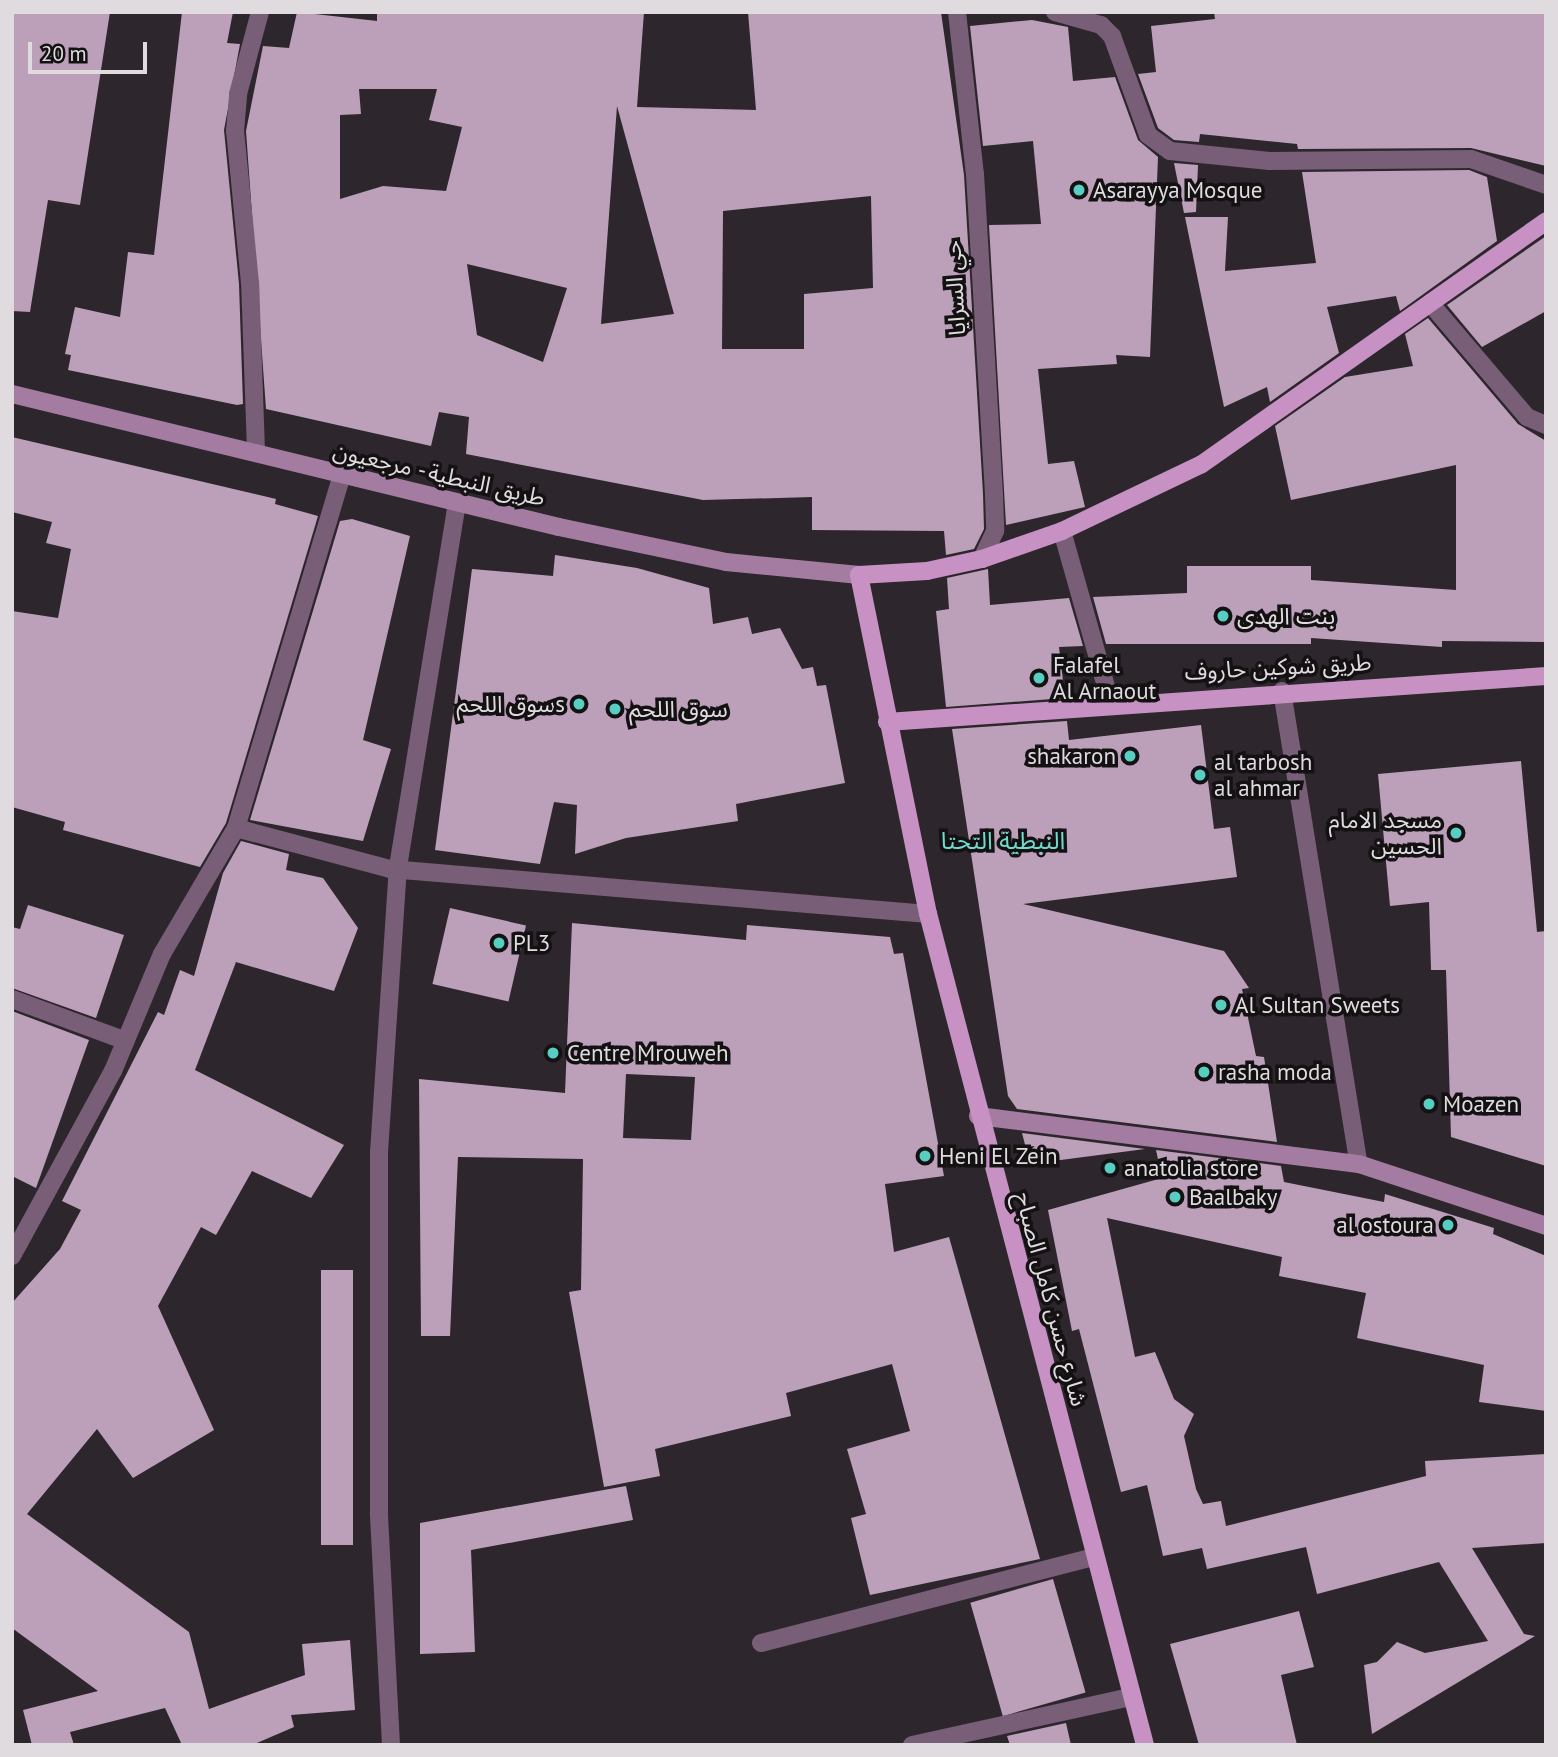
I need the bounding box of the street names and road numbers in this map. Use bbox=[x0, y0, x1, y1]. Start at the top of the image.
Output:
street label: حي السرايا bbox=[939, 240, 971, 336]
street label: طريق النبطية - مرجعيون bbox=[328, 436, 550, 512]
street label: طريق شوكين حاروف bbox=[1184, 648, 1372, 686]
street label: شارع حسن كامل الصباح bbox=[1009, 1189, 1093, 1409]

